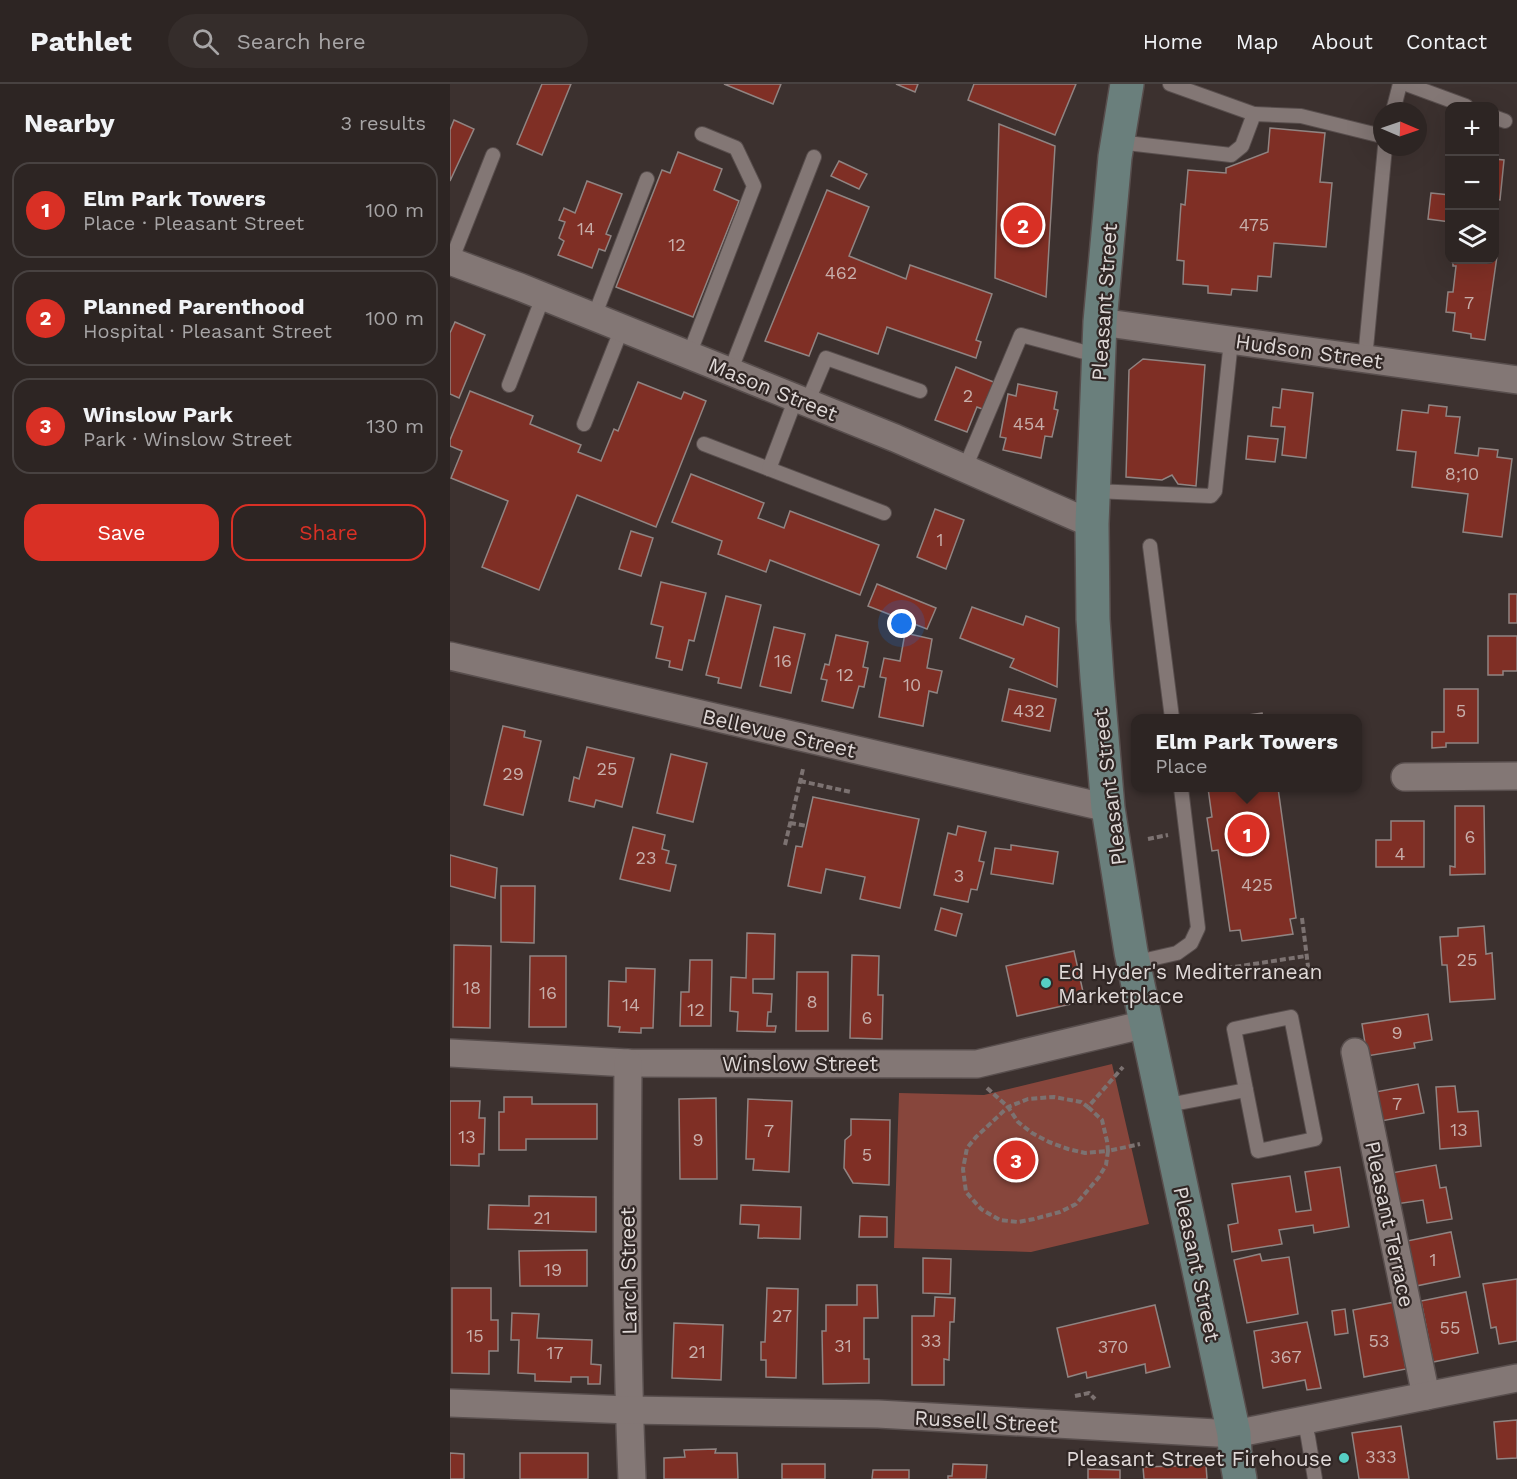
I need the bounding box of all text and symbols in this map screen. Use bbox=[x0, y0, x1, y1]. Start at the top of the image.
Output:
search box bbox=[168, 14, 588, 68]
text: Pathlet bbox=[30, 25, 132, 58]
icon: search bbox=[189, 25, 222, 58]
text: Search here bbox=[237, 29, 366, 54]
text: Home bbox=[1143, 29, 1203, 54]
text: Map bbox=[1236, 29, 1279, 54]
text: About bbox=[1312, 29, 1373, 54]
text: Contact bbox=[1406, 29, 1487, 54]
north arrow bbox=[1373, 102, 1427, 156]
map controls bbox=[1445, 102, 1499, 264]
button: + bbox=[1445, 102, 1499, 156]
text: Nearby bbox=[24, 108, 115, 138]
text: 3 results bbox=[341, 111, 426, 135]
button: − bbox=[1445, 156, 1499, 210]
text: Elm Park Towers bbox=[83, 186, 266, 211]
text: 1 bbox=[41, 198, 50, 222]
text: 100 m bbox=[365, 198, 424, 222]
pin: 2 bbox=[1004, 202, 1042, 248]
button: layers bbox=[1445, 210, 1499, 264]
text: Place · Pleasant Street bbox=[83, 211, 304, 235]
house number: 475 bbox=[1239, 214, 1269, 235]
house number: 14 bbox=[577, 218, 595, 239]
street label: Pleasant Street bbox=[1086, 222, 1122, 382]
house number: 12 bbox=[668, 234, 686, 255]
house number: 462 bbox=[825, 262, 857, 283]
house number: 7 bbox=[1464, 292, 1474, 313]
text: Planned Parenthood bbox=[83, 294, 305, 319]
text: 2 bbox=[40, 306, 51, 330]
text: 100 m bbox=[365, 306, 424, 330]
text: Hospital · Pleasant Street bbox=[83, 319, 332, 343]
street label: Hudson Street bbox=[1234, 328, 1384, 374]
street label: Mason Street bbox=[705, 352, 841, 426]
house number: 2 bbox=[963, 385, 973, 406]
text: Winslow Park bbox=[83, 402, 233, 427]
house number: 454 bbox=[1013, 413, 1045, 434]
text: 3 bbox=[40, 414, 51, 438]
text: 130 m bbox=[366, 414, 424, 438]
text: Park · Winslow Street bbox=[83, 427, 292, 451]
house number: 8;10 bbox=[1445, 463, 1479, 484]
button: Save bbox=[24, 504, 219, 561]
button: Share bbox=[231, 504, 426, 561]
house number: 1 bbox=[936, 529, 944, 550]
your location bbox=[887, 609, 916, 638]
house number: 16 bbox=[774, 650, 792, 671]
house number: 12 bbox=[836, 664, 854, 685]
house number: 10 bbox=[903, 674, 921, 695]
house number: 432 bbox=[1013, 700, 1045, 721]
house number: 5 bbox=[1456, 700, 1466, 721]
street label: Bellevue Street bbox=[700, 703, 858, 763]
street label: Pleasant Street bbox=[1087, 707, 1131, 867]
popup bbox=[1131, 714, 1362, 792]
text: Elm Park Towers bbox=[1155, 729, 1338, 754]
text: Place bbox=[1155, 754, 1208, 778]
house number: 25 bbox=[597, 758, 617, 779]
house number: 29 bbox=[502, 763, 524, 784]
pin: 1 bbox=[1228, 812, 1266, 856]
house number: 6 bbox=[1465, 826, 1475, 847]
house number: 4 bbox=[1395, 843, 1406, 864]
house number: 23 bbox=[636, 847, 657, 868]
house number: 3 bbox=[954, 865, 964, 886]
house number: 425 bbox=[1241, 874, 1273, 895]
house number: 25 bbox=[1457, 949, 1477, 970]
place label: Ed Hyder's Mediterranean Marketplace bbox=[1058, 959, 1323, 1008]
marker: Ed Hyder's Mediterranean Marketplace bbox=[1039, 976, 1053, 990]
house number: 18 bbox=[463, 977, 481, 998]
house number: 16 bbox=[539, 982, 557, 1003]
house number: 8 bbox=[806, 991, 818, 1012]
house number: 14 bbox=[622, 994, 640, 1015]
house number: 12 bbox=[687, 999, 705, 1020]
house number: 6 bbox=[862, 1007, 872, 1028]
house number: 9 bbox=[1391, 1022, 1403, 1043]
street label: Winslow Street bbox=[722, 1051, 878, 1076]
house number: 7 bbox=[1392, 1093, 1402, 1114]
house number: 13 bbox=[1450, 1119, 1468, 1140]
house number: 7 bbox=[764, 1120, 774, 1141]
house number: 13 bbox=[458, 1126, 476, 1147]
house number: 9 bbox=[692, 1129, 704, 1150]
pin: 3 bbox=[996, 1138, 1036, 1182]
street label: Pleasant Terrace bbox=[1360, 1138, 1420, 1310]
house number: 5 bbox=[862, 1144, 872, 1165]
street label: Pleasant Street bbox=[1168, 1184, 1226, 1344]
house number: 21 bbox=[533, 1207, 551, 1228]
street label: Larch Street bbox=[614, 1207, 642, 1335]
house number: 1 bbox=[1429, 1249, 1437, 1270]
house number: 19 bbox=[544, 1259, 562, 1280]
house number: 27 bbox=[772, 1305, 792, 1326]
house number: 55 bbox=[1440, 1317, 1460, 1338]
house number: 15 bbox=[466, 1325, 484, 1346]
house number: 33 bbox=[921, 1330, 942, 1351]
house number: 53 bbox=[1369, 1330, 1389, 1351]
house number: 31 bbox=[834, 1335, 852, 1356]
house number: 370 bbox=[1098, 1336, 1128, 1357]
house number: 21 bbox=[688, 1341, 706, 1362]
house number: 17 bbox=[546, 1342, 564, 1363]
house number: 367 bbox=[1270, 1346, 1302, 1367]
street label: Russell Street bbox=[914, 1405, 1058, 1437]
place label: Pleasant Street Firehouse bbox=[1066, 1446, 1332, 1471]
house number: 333 bbox=[1365, 1446, 1397, 1467]
marker: Pleasant Street Firehouse bbox=[1337, 1451, 1351, 1465]

